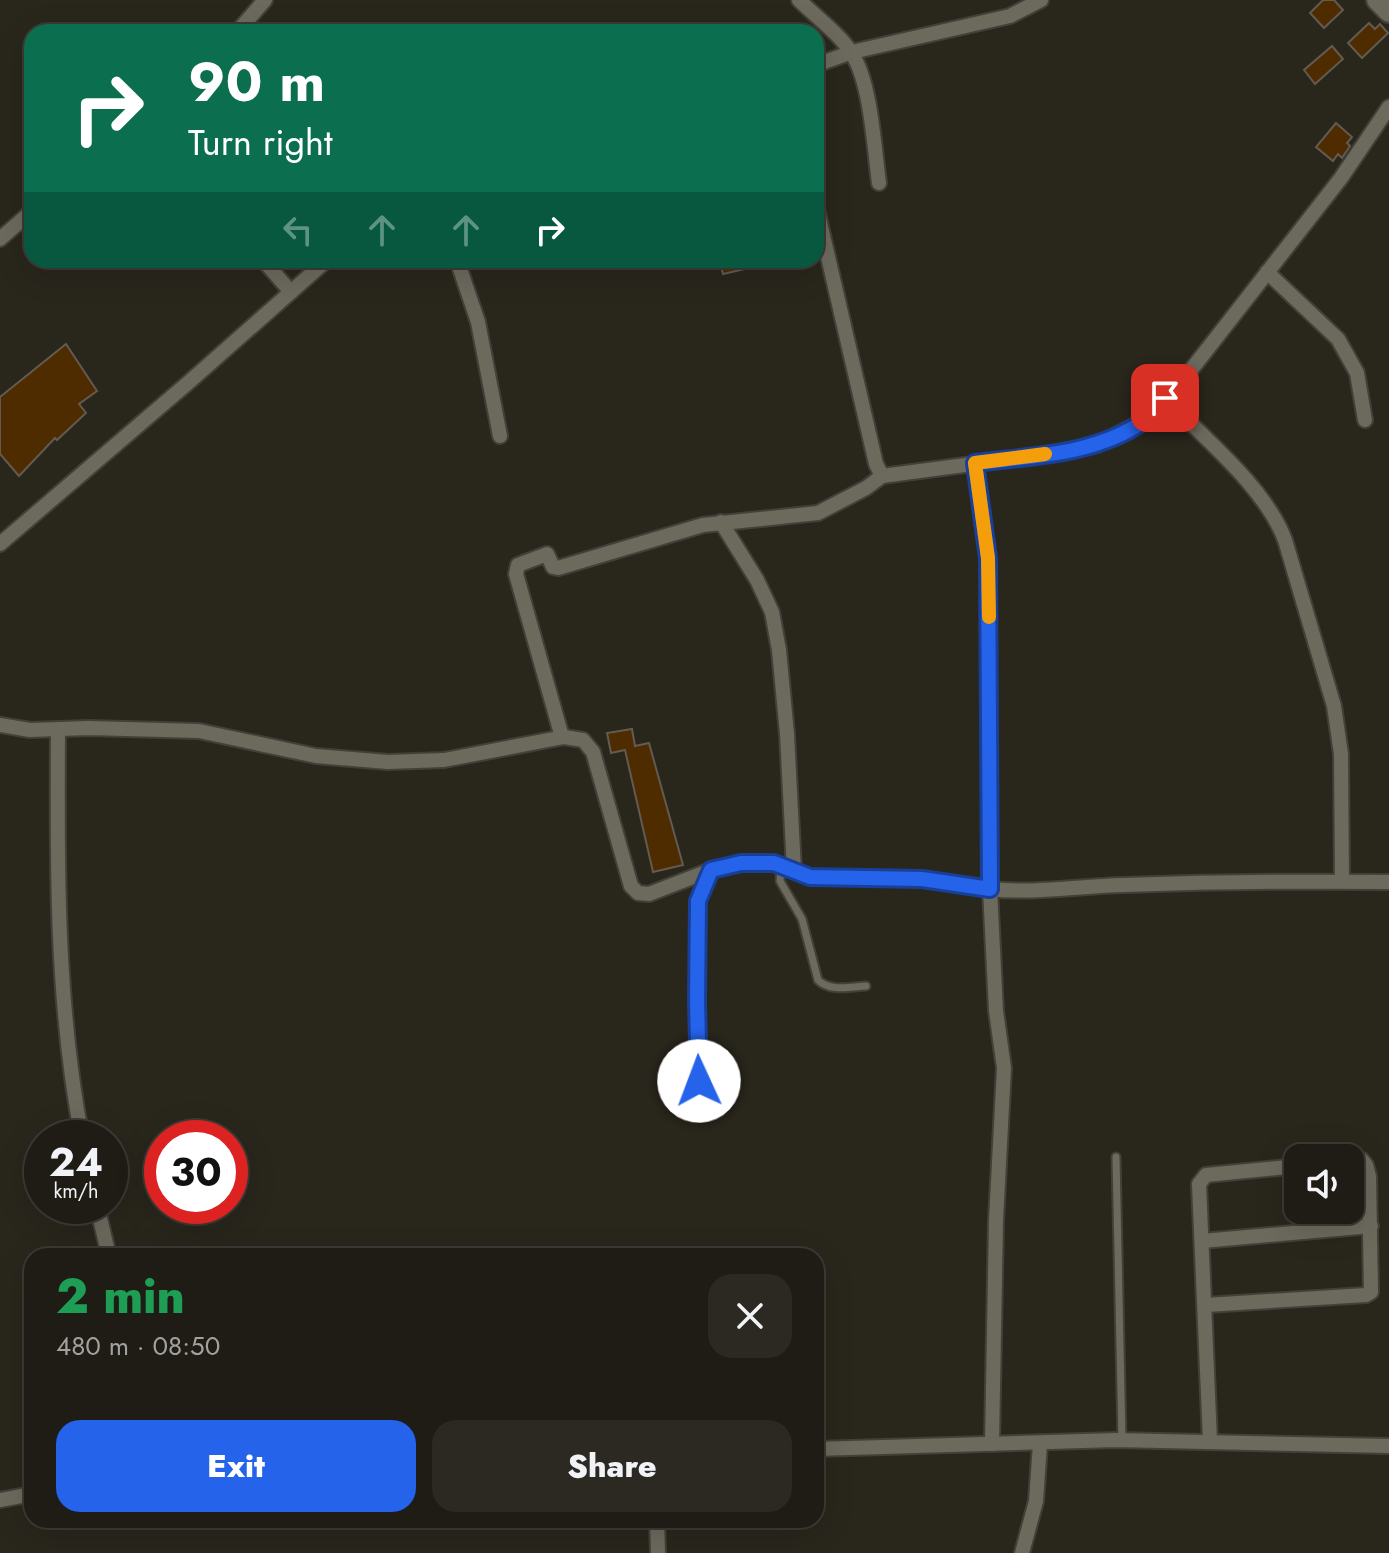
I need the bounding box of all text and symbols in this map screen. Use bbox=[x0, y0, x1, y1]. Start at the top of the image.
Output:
text: 90 m bbox=[188, 41, 325, 122]
icon: right bbox=[56, 56, 160, 160]
text: Turn right bbox=[188, 116, 333, 168]
icon: left bbox=[276, 208, 320, 252]
icon: ahead bbox=[360, 208, 404, 252]
icon: ahead bbox=[444, 208, 488, 252]
icon: right bbox=[528, 208, 572, 252]
pin bbox=[1131, 364, 1199, 432]
icon: arrive bbox=[1143, 376, 1187, 420]
position arrow bbox=[657, 1039, 741, 1123]
speed limit sign: 30 bbox=[144, 1120, 248, 1224]
text: 24 bbox=[49, 1133, 103, 1191]
map controls bbox=[1284, 1144, 1364, 1224]
button: sound bbox=[1284, 1144, 1364, 1224]
text: km/h bbox=[53, 1177, 99, 1206]
text: 2 min bbox=[56, 1262, 185, 1331]
button: close bbox=[708, 1274, 792, 1358]
text: 480 m · 08:50 bbox=[56, 1327, 220, 1365]
button: Exit bbox=[56, 1420, 416, 1512]
button: Share bbox=[432, 1420, 792, 1512]

